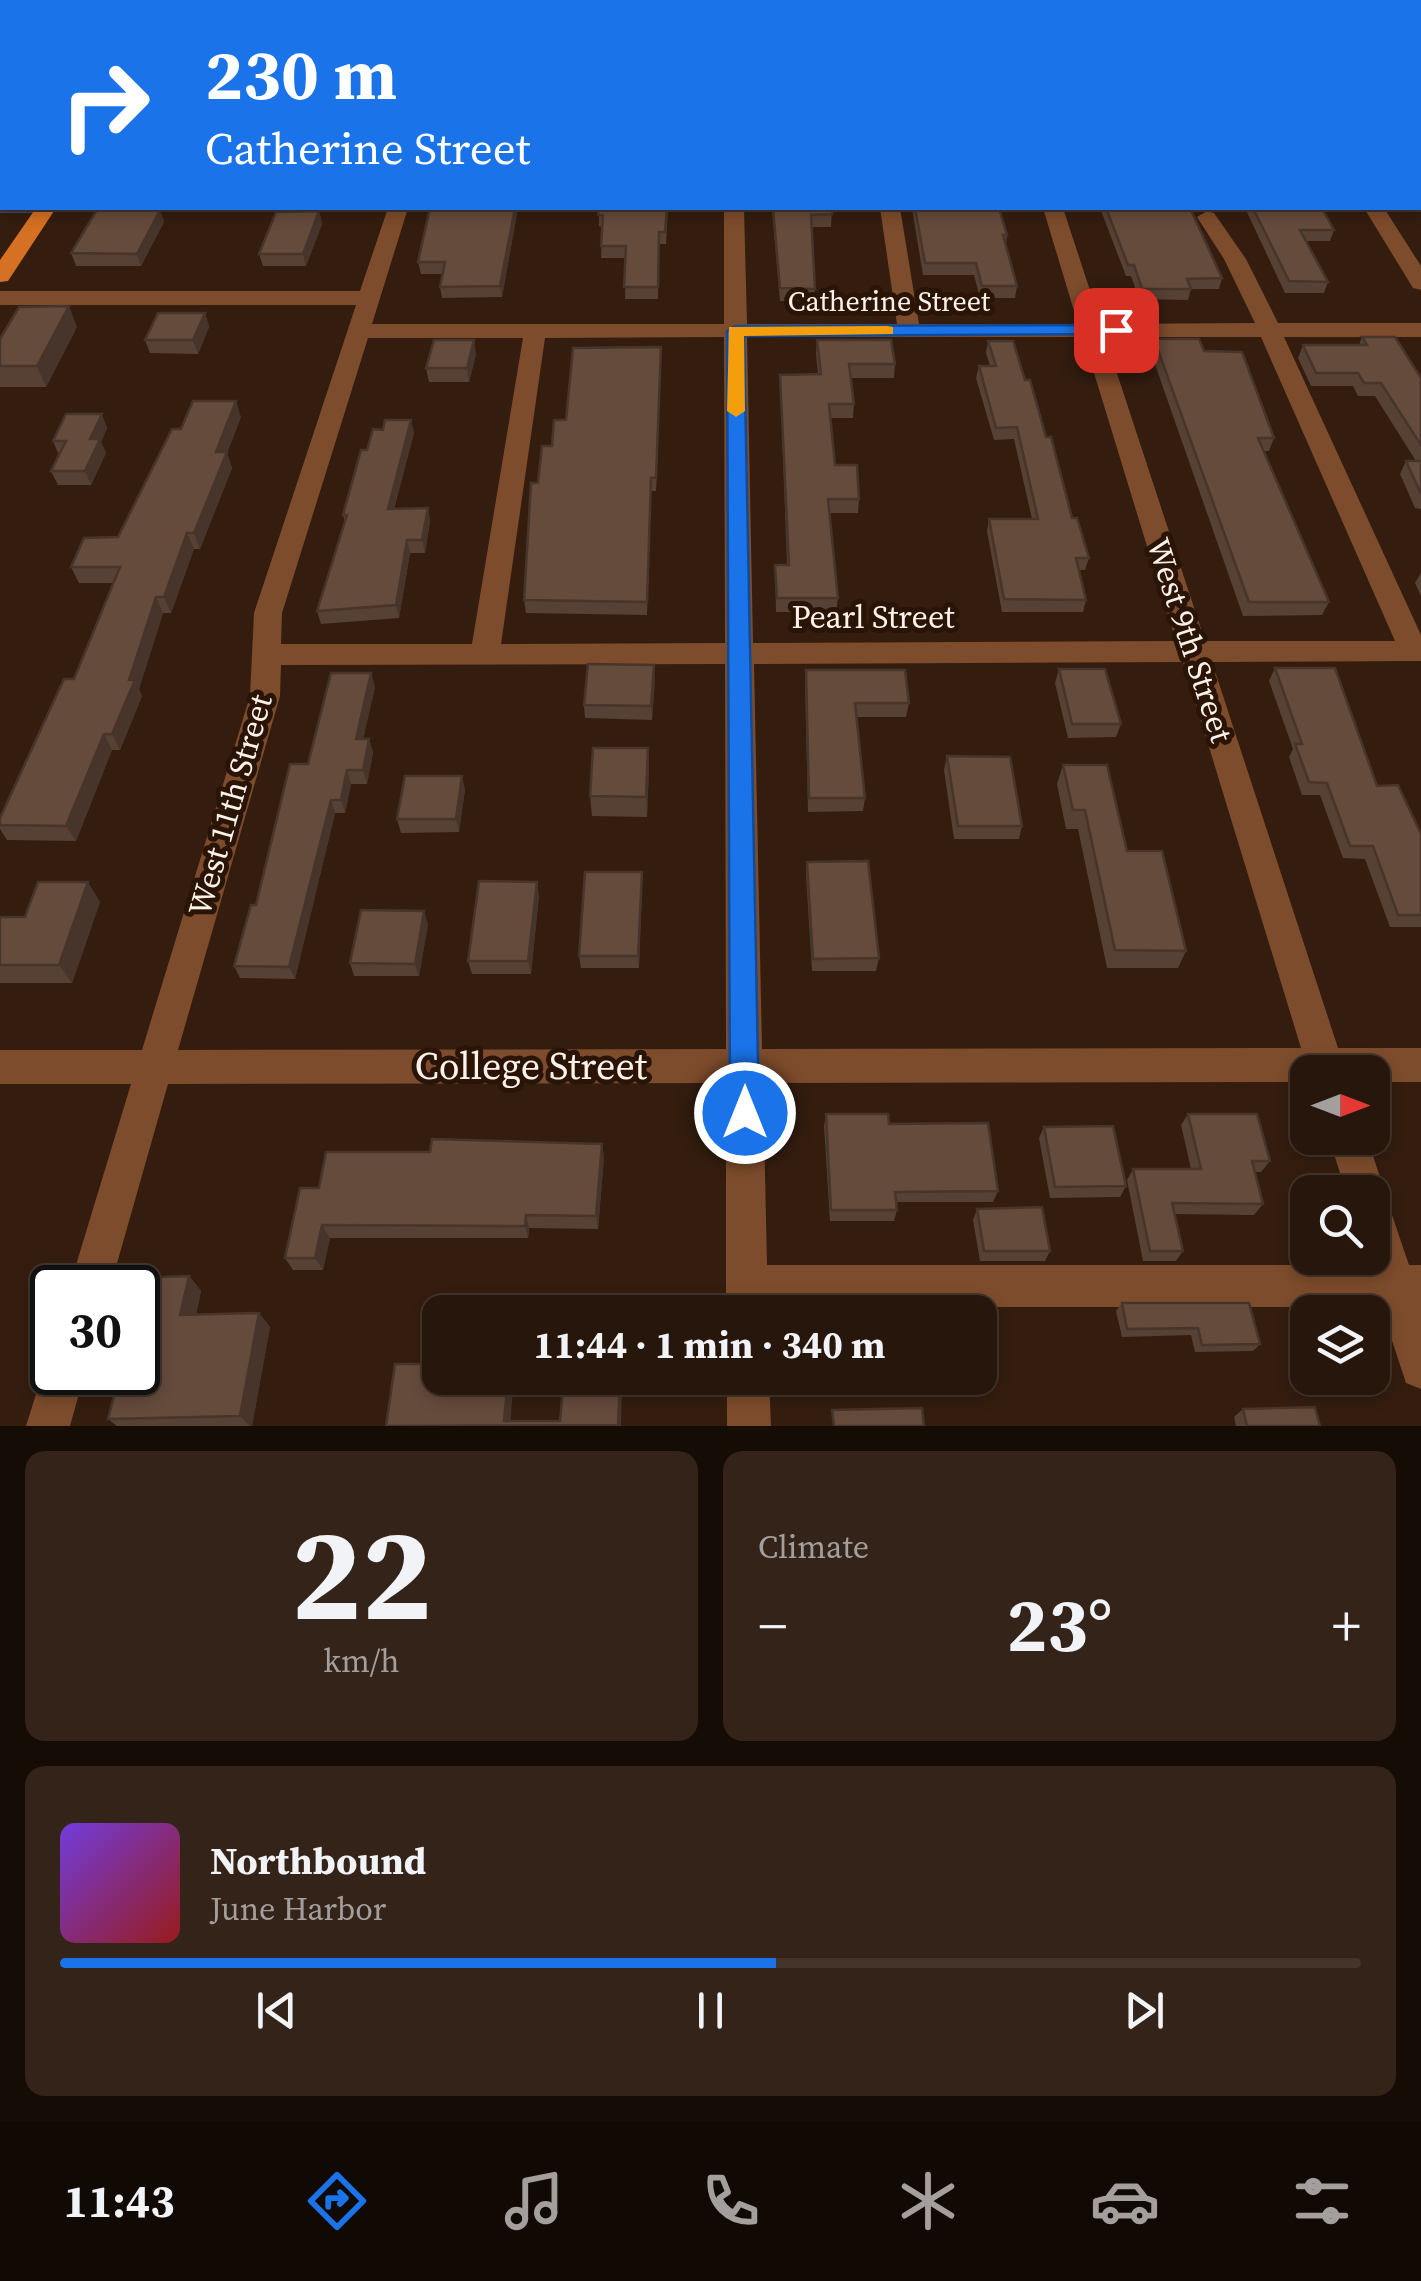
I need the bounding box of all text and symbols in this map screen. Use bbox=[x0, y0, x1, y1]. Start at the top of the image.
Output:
text: 230 m bbox=[205, 26, 397, 122]
icon: right bbox=[40, 40, 170, 170]
text: Catherine Street bbox=[205, 117, 530, 179]
street label: Catherine Street bbox=[788, 282, 991, 320]
pin bbox=[1074, 288, 1159, 373]
icon: arrive bbox=[1089, 303, 1144, 358]
street label: West 9th Street bbox=[1136, 532, 1244, 748]
street label: Pearl Street bbox=[791, 595, 955, 639]
street label: West 11th Street bbox=[177, 689, 283, 921]
street label: College Street bbox=[415, 1040, 648, 1092]
north arrow bbox=[1290, 1055, 1390, 1155]
map controls bbox=[1290, 1055, 1390, 1395]
position arrow bbox=[693, 1061, 797, 1165]
button: search bbox=[1290, 1175, 1390, 1275]
speed limit sign: 30 bbox=[30, 1265, 160, 1395]
button: layers bbox=[1290, 1295, 1390, 1395]
text: 11:44 · 1 min · 340 m bbox=[533, 1319, 886, 1371]
text: 22 bbox=[291, 1484, 432, 1663]
text: Climate bbox=[758, 1525, 869, 1569]
text: 23° bbox=[1007, 1573, 1112, 1676]
text: − bbox=[758, 1588, 787, 1663]
text: + bbox=[1332, 1588, 1361, 1663]
text: km/h bbox=[323, 1639, 400, 1683]
text: Northbound bbox=[210, 1835, 426, 1887]
text: June Harbor bbox=[210, 1887, 386, 1931]
icon: previous bbox=[249, 1983, 304, 2038]
icon: pause bbox=[683, 1983, 738, 2038]
icon: next bbox=[1117, 1983, 1172, 2038]
icon: directions bbox=[302, 2166, 372, 2236]
icon: music bbox=[499, 2166, 569, 2236]
icon: phone bbox=[696, 2166, 766, 2236]
icon: climate bbox=[893, 2166, 963, 2236]
icon: car bbox=[1090, 2166, 1160, 2236]
icon: filters bbox=[1287, 2166, 1357, 2236]
text: 11:43 bbox=[64, 2170, 175, 2232]

